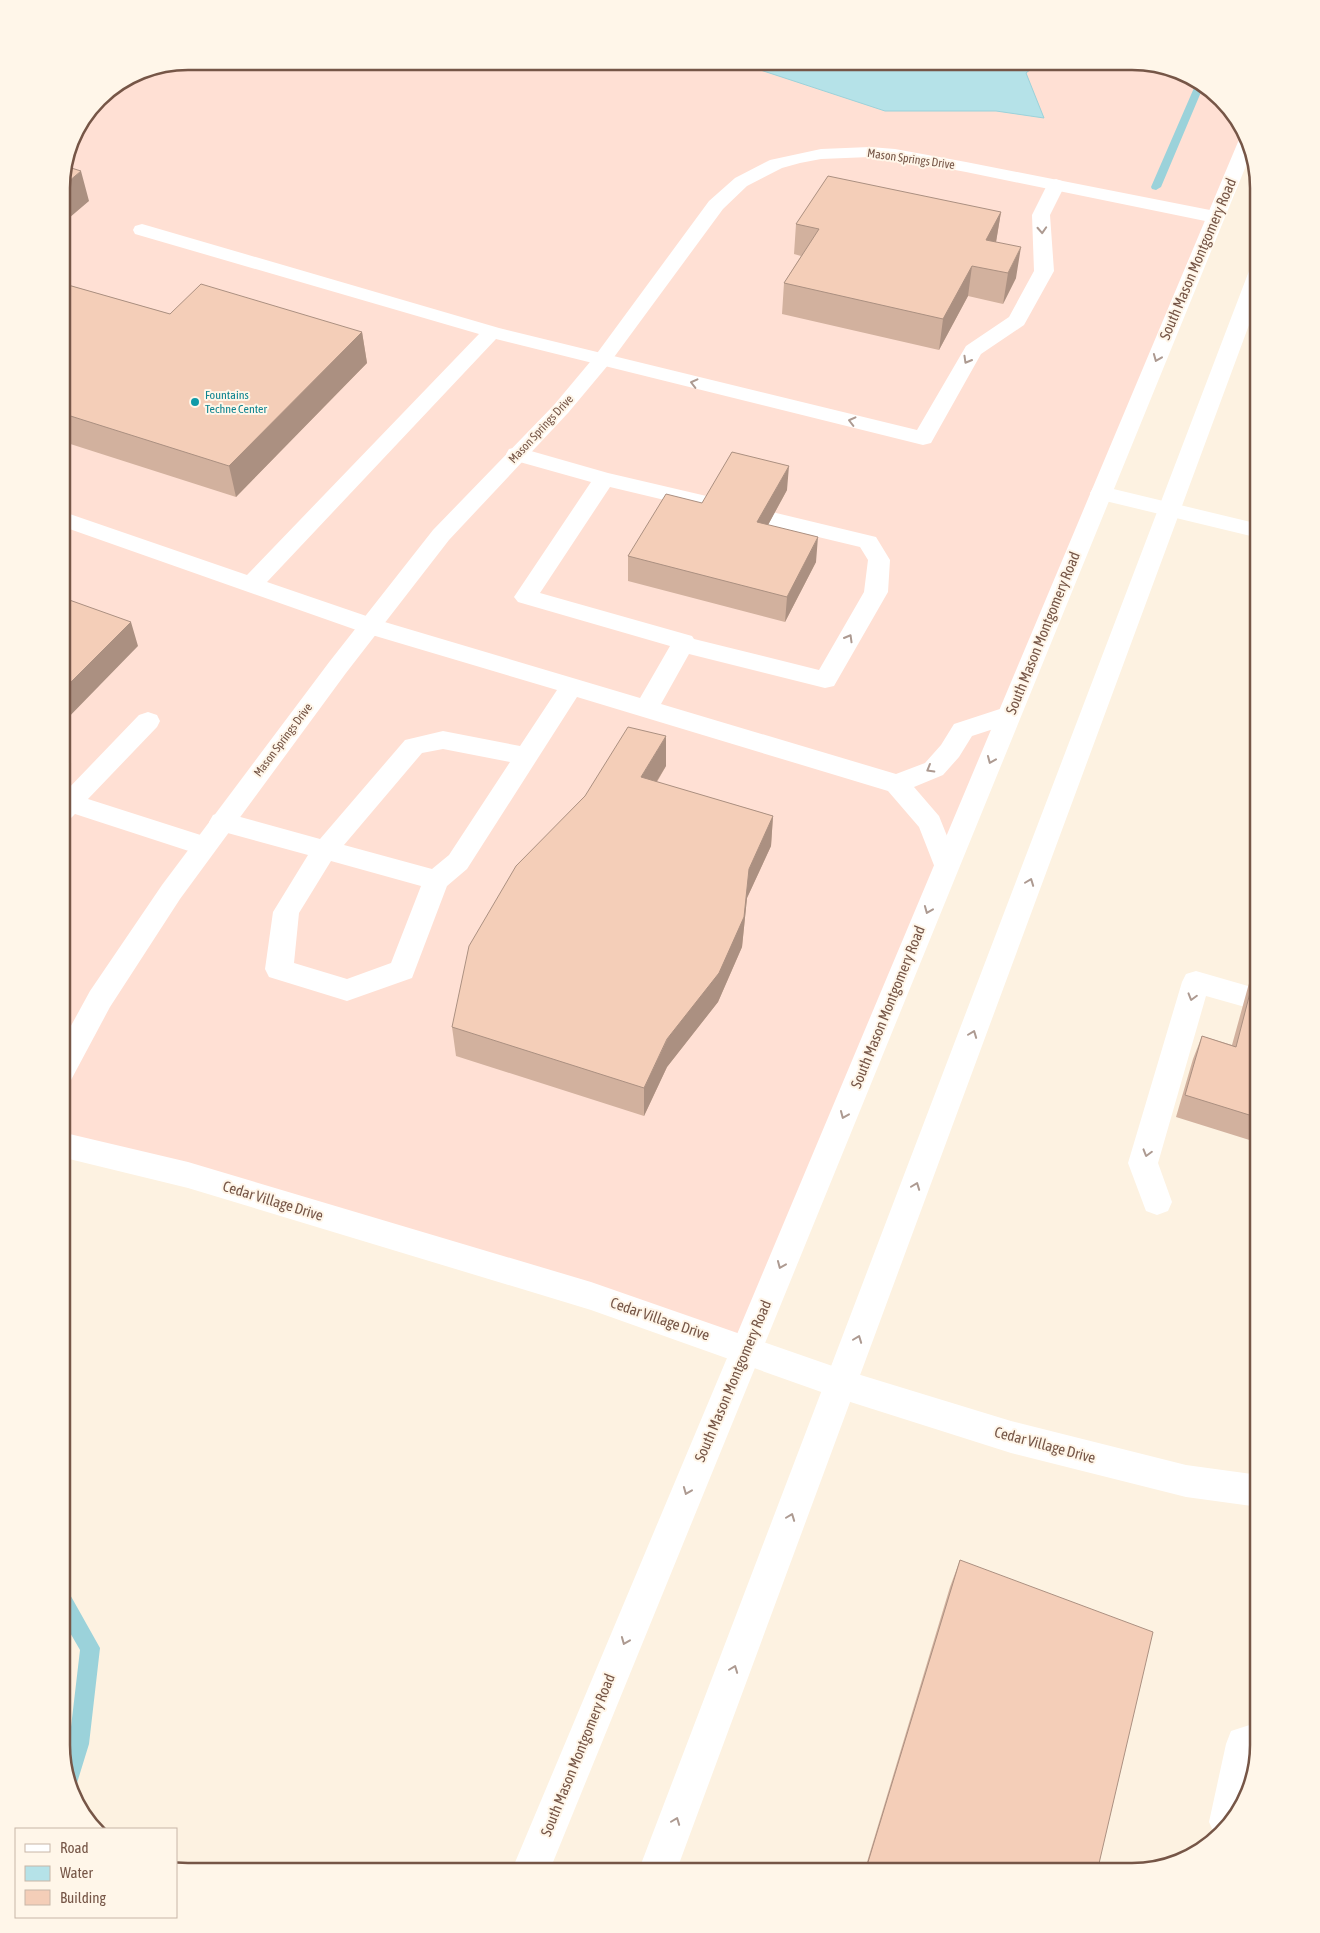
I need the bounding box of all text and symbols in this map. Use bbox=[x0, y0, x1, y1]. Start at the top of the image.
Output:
street label: Mason Springs Drive bbox=[866, 146, 956, 172]
street label: South Mason Montgomery Road bbox=[1156, 176, 1239, 342]
one-way arrow bbox=[1036, 226, 1047, 234]
one-way arrow bbox=[1152, 353, 1163, 362]
one-way arrow bbox=[963, 355, 973, 364]
one-way arrow bbox=[691, 378, 699, 388]
place label: Fountains Techne Center bbox=[205, 388, 268, 416]
street label: Mason Springs Drive bbox=[506, 392, 576, 466]
marker: Fountains Techne Center bbox=[189, 396, 201, 408]
one-way arrow bbox=[848, 416, 857, 427]
street label: South Mason Montgomery Road bbox=[1002, 549, 1083, 717]
one-way arrow bbox=[843, 635, 853, 644]
street label: Mason Springs Drive bbox=[251, 701, 315, 779]
one-way arrow bbox=[986, 755, 997, 764]
one-way arrow bbox=[926, 763, 935, 773]
one-way arrow bbox=[1024, 878, 1034, 887]
one-way arrow bbox=[924, 905, 935, 914]
street label: South Mason Montgomery Road bbox=[847, 923, 928, 1091]
one-way arrow bbox=[1187, 992, 1197, 1000]
one-way arrow bbox=[967, 1030, 977, 1039]
one-way arrow bbox=[839, 1110, 850, 1119]
one-way arrow bbox=[1142, 1148, 1152, 1156]
street label: Cedar Village Drive bbox=[221, 1177, 325, 1224]
one-way arrow bbox=[910, 1183, 920, 1191]
one-way arrow bbox=[776, 1260, 787, 1269]
street label: Cedar Village Drive bbox=[608, 1294, 712, 1344]
street label: South Mason Montgomery Road bbox=[691, 1298, 774, 1464]
one-way arrow bbox=[852, 1335, 862, 1343]
street label: Cedar Village Drive bbox=[993, 1423, 1098, 1466]
one-way arrow bbox=[683, 1486, 693, 1495]
one-way arrow bbox=[785, 1513, 795, 1522]
one-way arrow bbox=[621, 1636, 631, 1645]
one-way arrow bbox=[728, 1665, 738, 1674]
street label: South Mason Montgomery Road bbox=[537, 1671, 618, 1839]
one-way arrow bbox=[670, 1817, 680, 1826]
legend bbox=[15, 1828, 178, 1918]
text: Road bbox=[60, 1839, 89, 1856]
text: Water bbox=[60, 1864, 93, 1881]
text: Building bbox=[60, 1889, 106, 1906]

